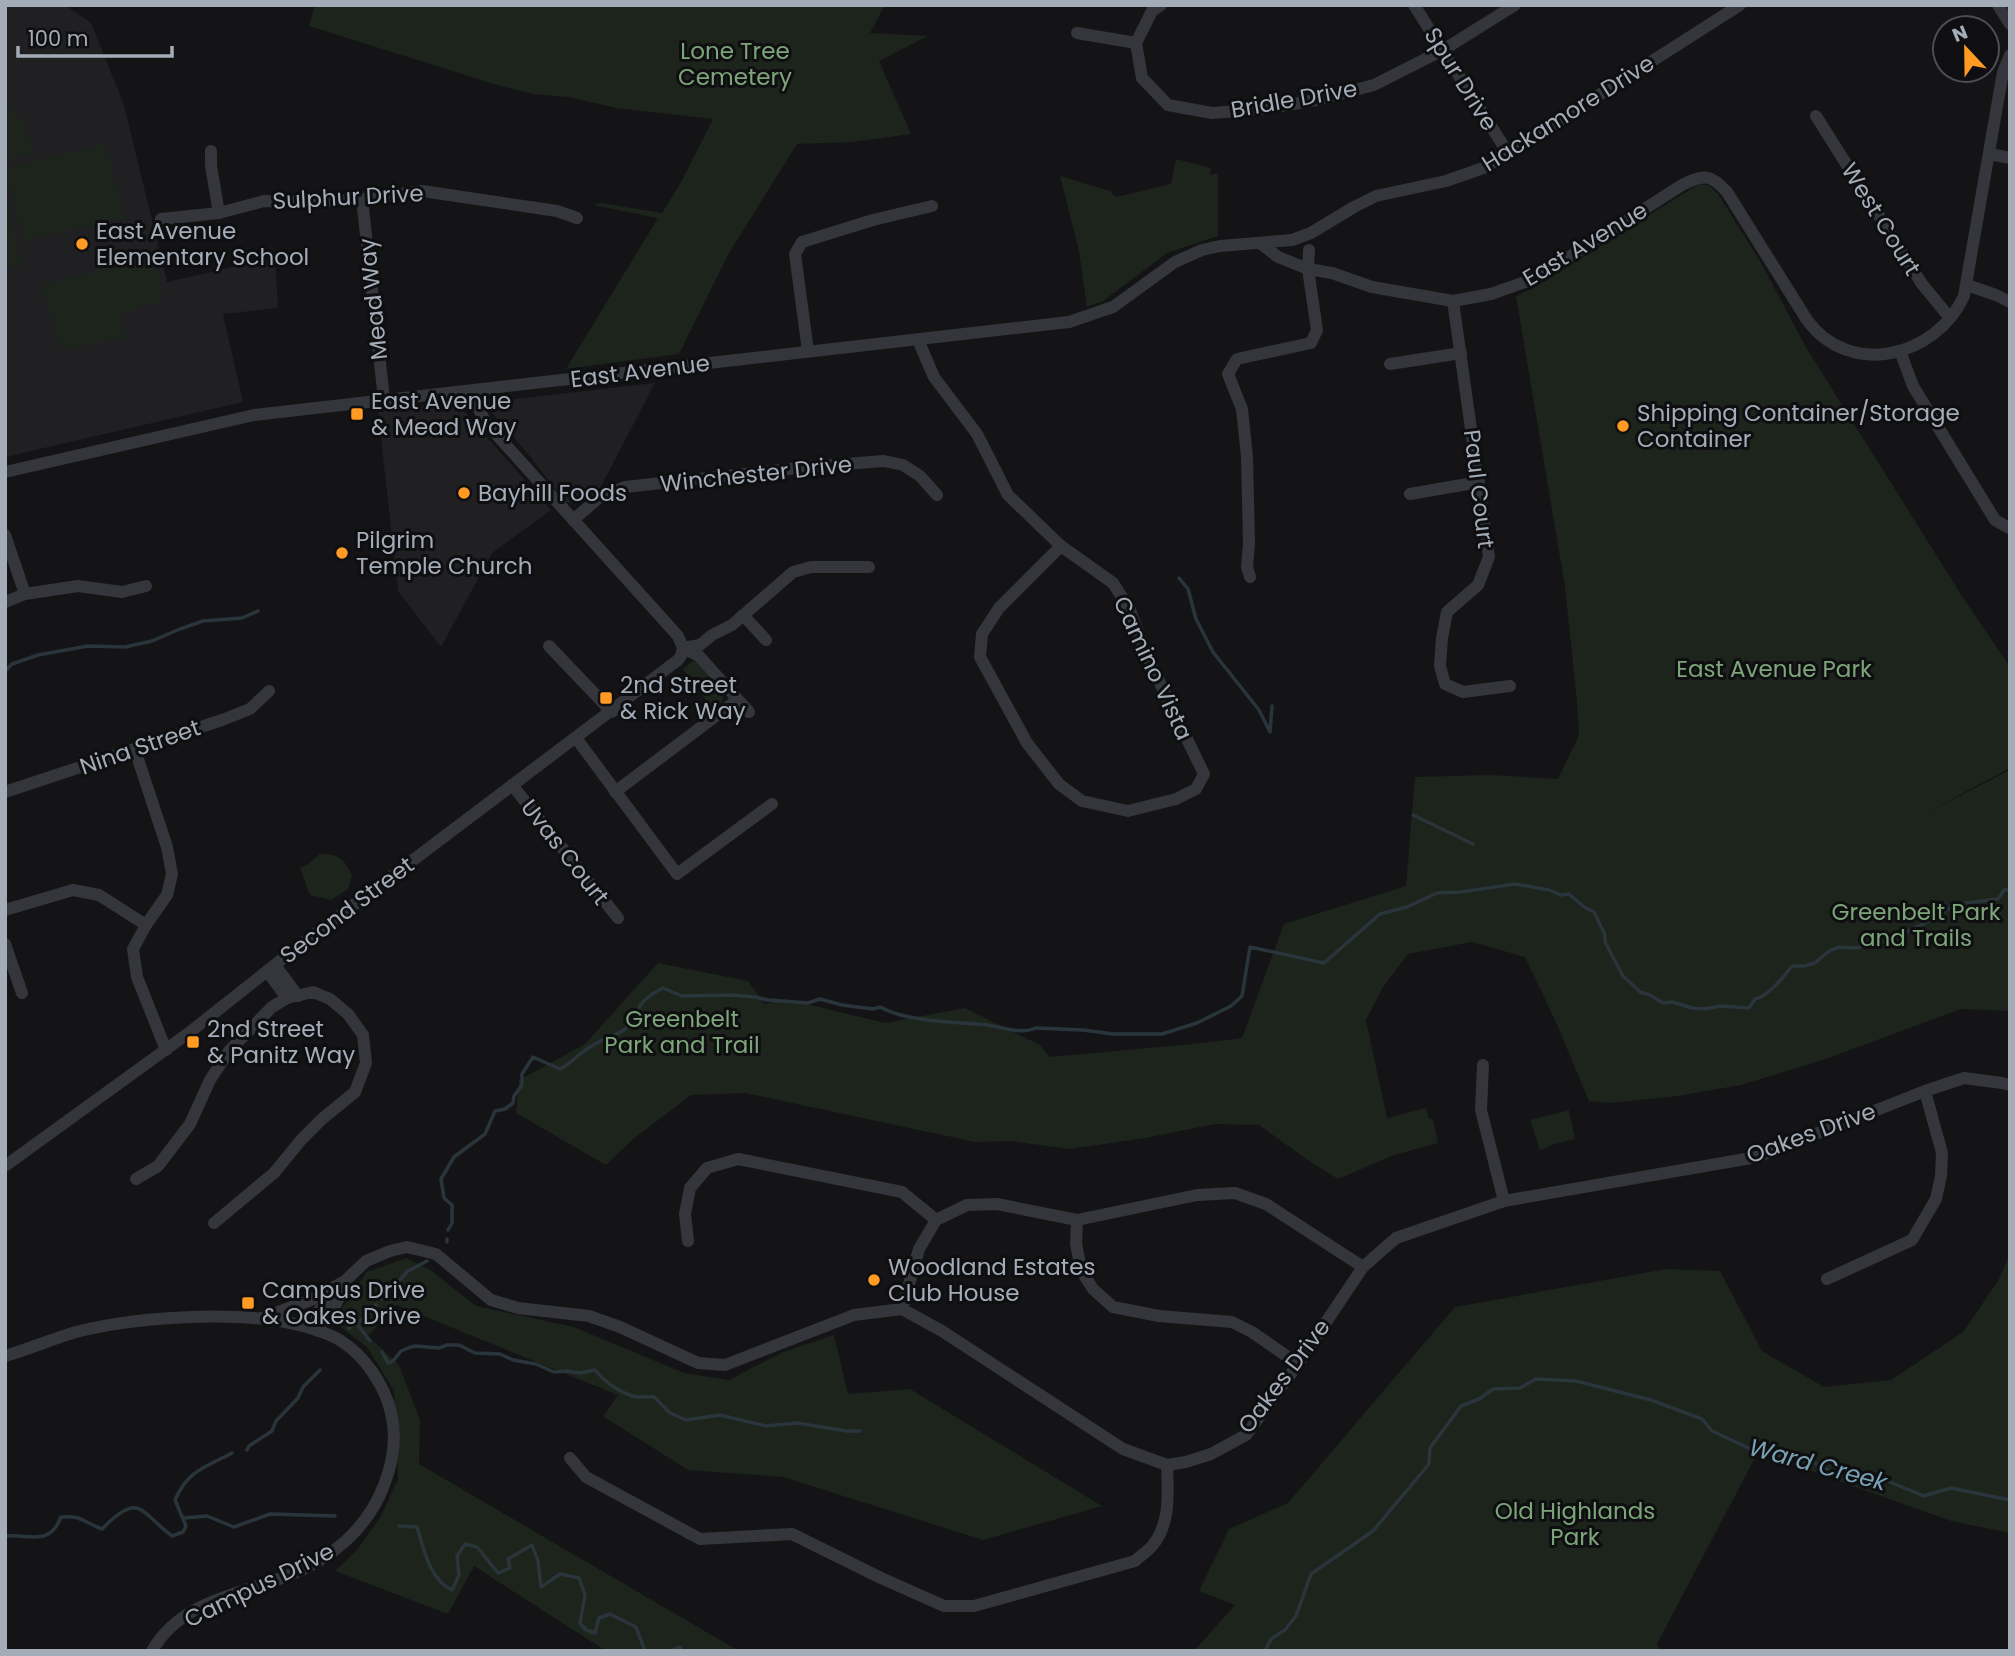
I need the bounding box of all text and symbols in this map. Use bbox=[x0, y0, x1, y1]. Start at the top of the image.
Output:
scale bar bbox=[18, 14, 172, 58]
north arrow bbox=[1931, 14, 2001, 84]
text: N bbox=[1948, 19, 1972, 49]
street label: Spur Drive bbox=[1417, 21, 1505, 137]
text: 100 m bbox=[28, 24, 88, 53]
park label: Lone Tree Cemetery bbox=[678, 35, 792, 93]
street label: Hackamore Drive bbox=[1476, 47, 1660, 179]
street label: Bridle Drive bbox=[1228, 72, 1360, 126]
street label: West Court bbox=[1834, 157, 1928, 281]
street label: Sulphur Drive bbox=[272, 177, 424, 217]
street label: East Avenue bbox=[1517, 194, 1653, 294]
place label: East Avenue Elementary School bbox=[96, 215, 309, 273]
marker: East Avenue Elementary School bbox=[74, 236, 90, 252]
street label: Mead Way bbox=[351, 236, 395, 361]
street label: East Avenue bbox=[568, 347, 712, 395]
place label: East Avenue & Mead Way bbox=[371, 385, 516, 443]
place label: Shipping Container/Storage Container bbox=[1637, 397, 1960, 455]
marker: East Avenue & Mead Way bbox=[349, 406, 365, 422]
marker: Shipping Container/Storage Container bbox=[1615, 418, 1631, 434]
street label: Paul Court bbox=[1456, 428, 1502, 550]
street label: Winchester Drive bbox=[658, 448, 854, 500]
place label: Bayhill Foods bbox=[478, 477, 627, 509]
marker: Bayhill Foods bbox=[456, 485, 472, 501]
place label: Pilgrim Temple Church bbox=[356, 524, 532, 582]
marker: Pilgrim Temple Church bbox=[334, 545, 350, 561]
street label: Camino Vista bbox=[1106, 591, 1200, 745]
park label: East Avenue Park bbox=[1676, 653, 1872, 685]
place label: 2nd Street & Rick Way bbox=[620, 669, 746, 727]
marker: 2nd Street & Rick Way bbox=[598, 690, 614, 706]
street label: Nina Street bbox=[75, 711, 205, 783]
street label: Uvas Court bbox=[514, 792, 616, 912]
street label: Second Street bbox=[273, 849, 421, 971]
park label: Greenbelt Park and Trails bbox=[1832, 896, 2001, 954]
park label: Greenbelt Park and Trail bbox=[604, 1003, 760, 1061]
place label: 2nd Street & Panitz Way bbox=[207, 1013, 355, 1071]
marker: 2nd Street & Panitz Way bbox=[185, 1034, 201, 1050]
street label: Oakes Drive bbox=[1742, 1095, 1880, 1171]
place label: Woodland Estates Club House bbox=[888, 1251, 1095, 1309]
marker: Woodland Estates Club House bbox=[866, 1272, 882, 1288]
place label: Campus Drive & Oakes Drive bbox=[262, 1274, 425, 1332]
marker: Campus Drive & Oakes Drive bbox=[240, 1295, 256, 1311]
street label: Oakes Drive bbox=[1230, 1312, 1338, 1440]
water label: Ward Creek bbox=[1745, 1430, 1892, 1499]
park label: Old Highlands Park bbox=[1495, 1495, 1655, 1553]
street label: Campus Drive bbox=[179, 1535, 339, 1635]

